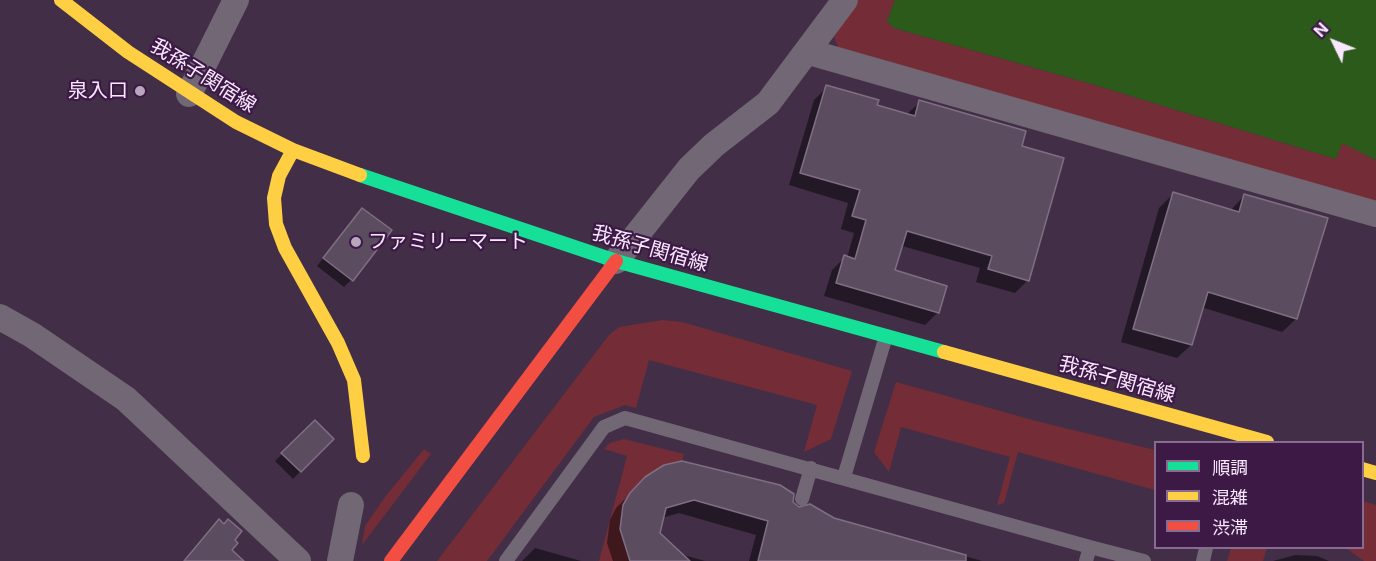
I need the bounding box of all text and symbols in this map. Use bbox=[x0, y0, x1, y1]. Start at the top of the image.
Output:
north arrow bbox=[1304, 12, 1364, 72]
text: N bbox=[1309, 18, 1332, 41]
street label: 我孫子関宿線 bbox=[146, 34, 260, 118]
place label: 泉入口 bbox=[68, 79, 128, 103]
marker: 泉入口 bbox=[133, 84, 147, 98]
street label: 我孫子関宿線 bbox=[589, 221, 711, 277]
place label: ファミリーマート bbox=[368, 230, 528, 254]
marker: ファミリーマート bbox=[349, 235, 363, 249]
street label: 我孫子関宿線 bbox=[1056, 352, 1178, 408]
legend bbox=[1154, 441, 1364, 549]
text: 順調 bbox=[1212, 457, 1248, 478]
text: 混雑 bbox=[1212, 487, 1248, 508]
text: 渋滞 bbox=[1212, 517, 1248, 538]

